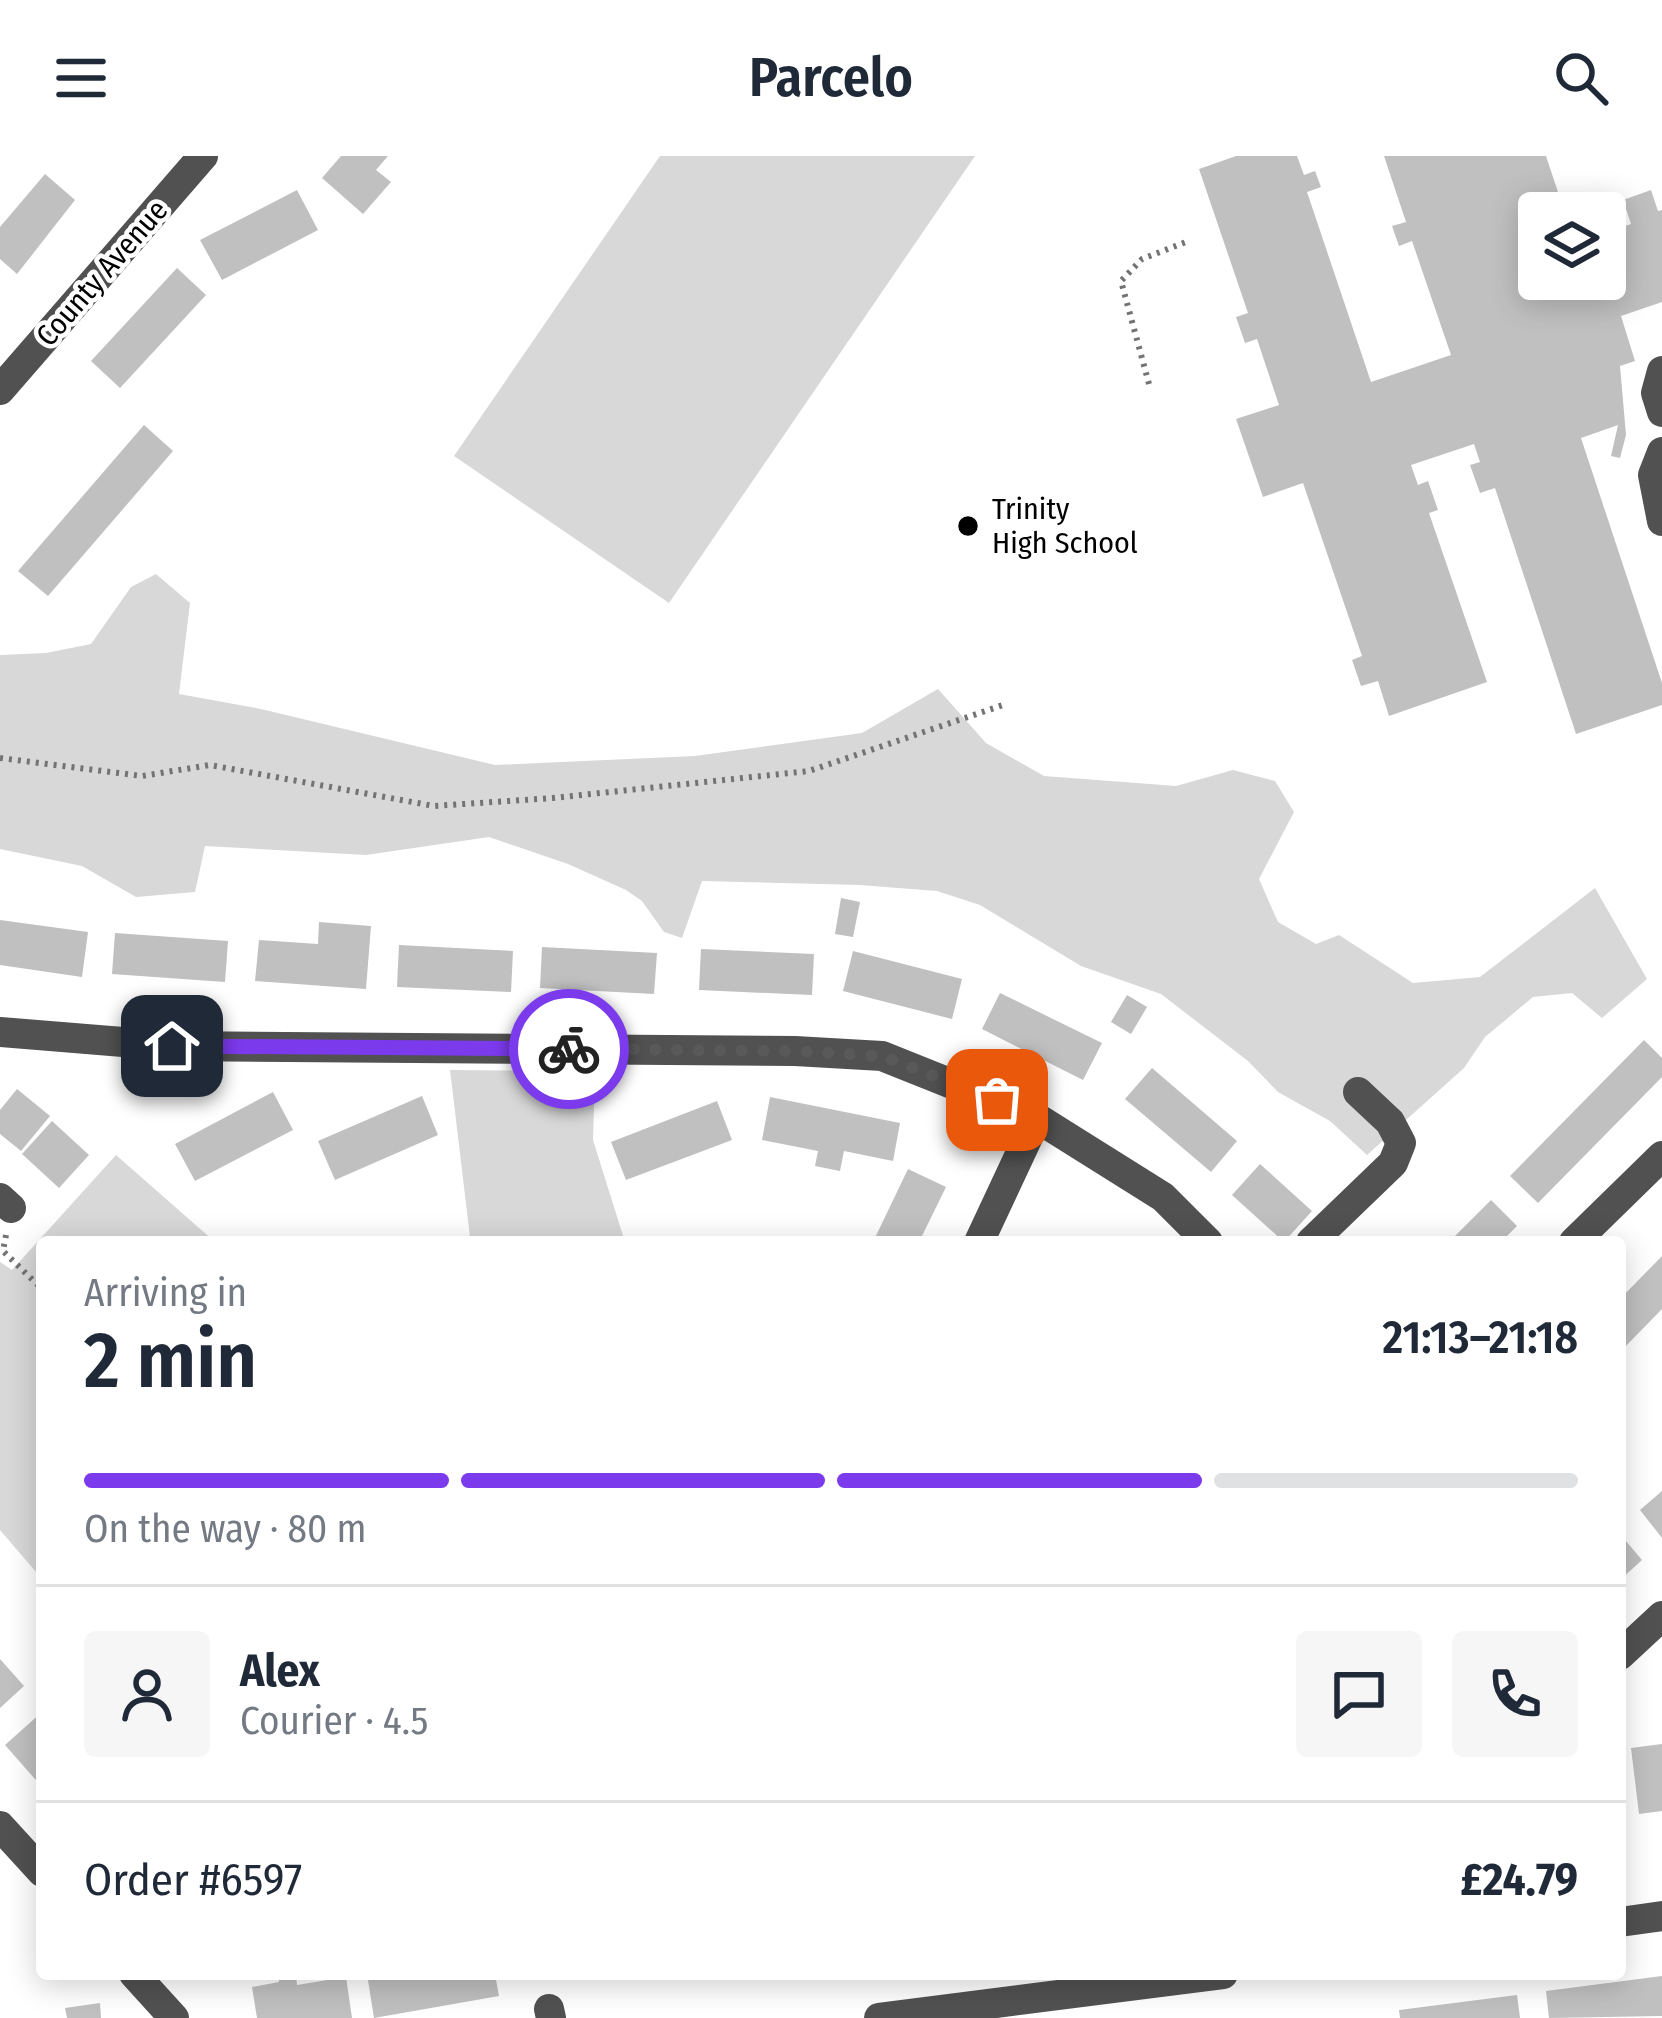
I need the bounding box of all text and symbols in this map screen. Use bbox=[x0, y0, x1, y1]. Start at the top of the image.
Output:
icon: menu bbox=[48, 45, 114, 111]
icon: search bbox=[1548, 45, 1614, 111]
text: Parcelo bbox=[749, 46, 913, 110]
street label: County Avenue bbox=[29, 192, 175, 354]
map controls bbox=[1518, 192, 1626, 300]
button: layers bbox=[1518, 192, 1626, 300]
place label: Trinity High School bbox=[992, 491, 1138, 561]
marker: Trinity High School bbox=[955, 513, 981, 539]
courier bbox=[509, 989, 629, 1109]
pin bbox=[121, 995, 223, 1097]
icon: home bbox=[139, 1013, 205, 1079]
icon: bike bbox=[536, 1016, 602, 1082]
pin bbox=[946, 1049, 1048, 1151]
icon: bag bbox=[964, 1067, 1030, 1133]
text: Arriving in bbox=[84, 1270, 247, 1316]
text: 21:13–21:18 bbox=[1383, 1311, 1578, 1365]
text: 2 min bbox=[84, 1314, 257, 1408]
text: On the way · 80 m bbox=[84, 1506, 366, 1552]
button: person bbox=[84, 1631, 210, 1757]
button: chat bbox=[1296, 1631, 1422, 1757]
button: phone bbox=[1452, 1631, 1578, 1757]
text: Alex bbox=[240, 1644, 320, 1698]
text: Courier · 4.5 bbox=[240, 1698, 428, 1744]
text: Order #6597 bbox=[84, 1853, 302, 1907]
text: £24.79 bbox=[1460, 1853, 1578, 1907]

